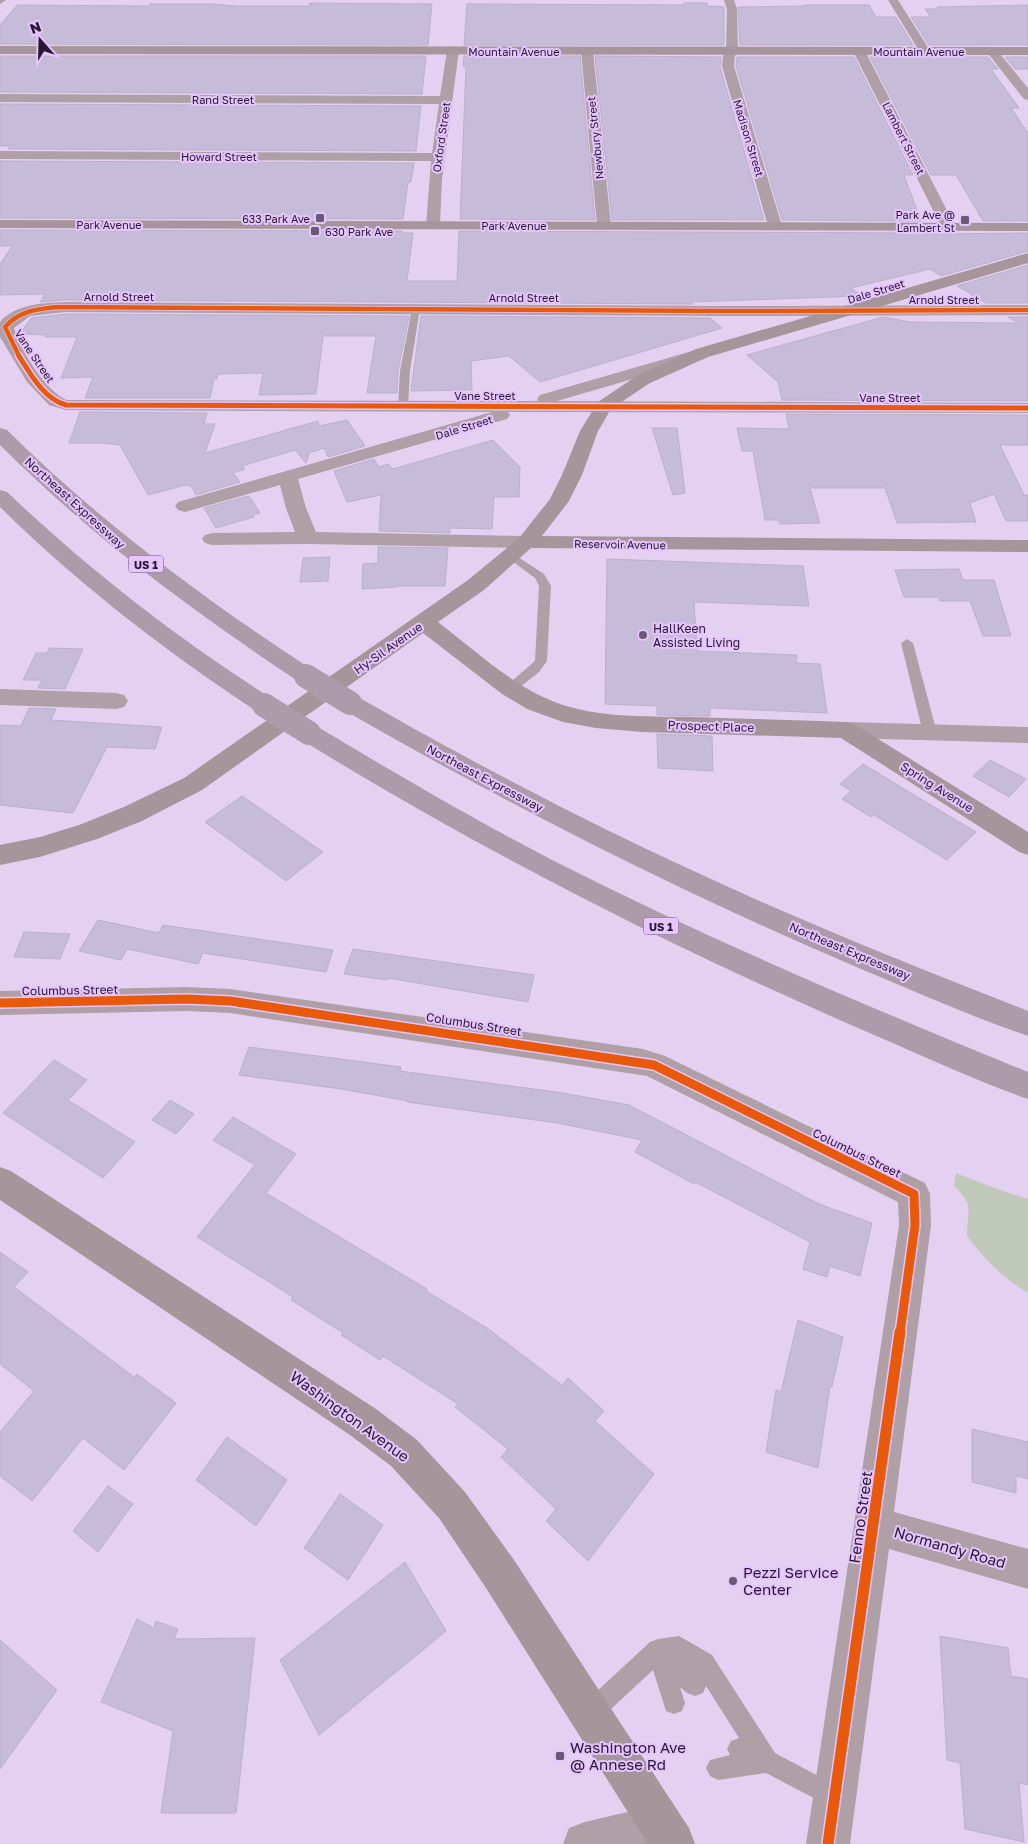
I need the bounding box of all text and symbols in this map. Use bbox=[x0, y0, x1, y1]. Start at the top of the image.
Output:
north arrow bbox=[15, 15, 65, 65]
text: N bbox=[27, 18, 43, 37]
street label: Mountain Avenue bbox=[468, 45, 560, 58]
street label: Mountain Avenue bbox=[873, 45, 965, 58]
street label: Rand Street bbox=[192, 93, 254, 106]
street label: Newbury Street bbox=[584, 96, 606, 180]
street label: Madison Street bbox=[731, 98, 767, 178]
street label: Lambert Street bbox=[880, 100, 928, 176]
street label: Oxford Street bbox=[430, 101, 452, 173]
street label: Howard Street bbox=[181, 150, 257, 163]
place label: Park Ave @ Lambert St bbox=[895, 208, 955, 234]
place label: 633 Park Ave bbox=[242, 212, 310, 225]
marker: 633 Park Ave bbox=[314, 212, 326, 224]
marker: Park Ave @ Lambert St bbox=[959, 214, 971, 226]
street label: Park Avenue bbox=[76, 218, 142, 231]
street label: Park Avenue bbox=[481, 219, 547, 232]
marker: 630 Park Ave bbox=[309, 225, 321, 237]
place label: 630 Park Ave bbox=[325, 225, 393, 238]
street label: Dale Street bbox=[846, 276, 906, 306]
street label: Arnold Street bbox=[84, 290, 154, 303]
street label: Arnold Street bbox=[489, 291, 559, 304]
street label: Arnold Street bbox=[909, 293, 979, 306]
street label: Vane Street bbox=[12, 327, 58, 385]
street label: Vane Street bbox=[454, 389, 516, 402]
street label: Vane Street bbox=[859, 391, 921, 404]
street label: Dale Street bbox=[434, 412, 494, 442]
street label: Northeast Expressway bbox=[22, 454, 128, 552]
street label: Reservoir Avenue bbox=[574, 537, 666, 551]
road number: US 1 bbox=[128, 556, 164, 572]
street label: Hy-Sil Avenue bbox=[351, 619, 425, 677]
place label: HallKeen Assisted Living bbox=[653, 621, 740, 650]
marker: HallKeen Assisted Living bbox=[637, 629, 649, 641]
street label: Prospect Place bbox=[667, 717, 755, 735]
street label: Northeast Expressway bbox=[424, 741, 546, 815]
street label: Spring Avenue bbox=[898, 759, 976, 815]
road number: US 1 bbox=[644, 918, 678, 934]
street label: Northeast Expressway bbox=[787, 919, 913, 983]
street label: Columbus Street bbox=[22, 982, 119, 998]
street label: Columbus Street bbox=[425, 1009, 523, 1039]
street label: Columbus Street bbox=[810, 1125, 904, 1181]
street label: Washington Avenue bbox=[287, 1367, 413, 1465]
street label: Fenno Street bbox=[845, 1470, 875, 1564]
street label: Normandy Road bbox=[892, 1522, 1008, 1572]
place label: Pezzi Service Center bbox=[743, 1563, 839, 1598]
marker: Pezzi Service Center bbox=[727, 1575, 739, 1587]
place label: Washington Ave @ Annese Rd bbox=[570, 1738, 686, 1773]
marker: Washington Ave @ Annese Rd bbox=[554, 1750, 566, 1762]

